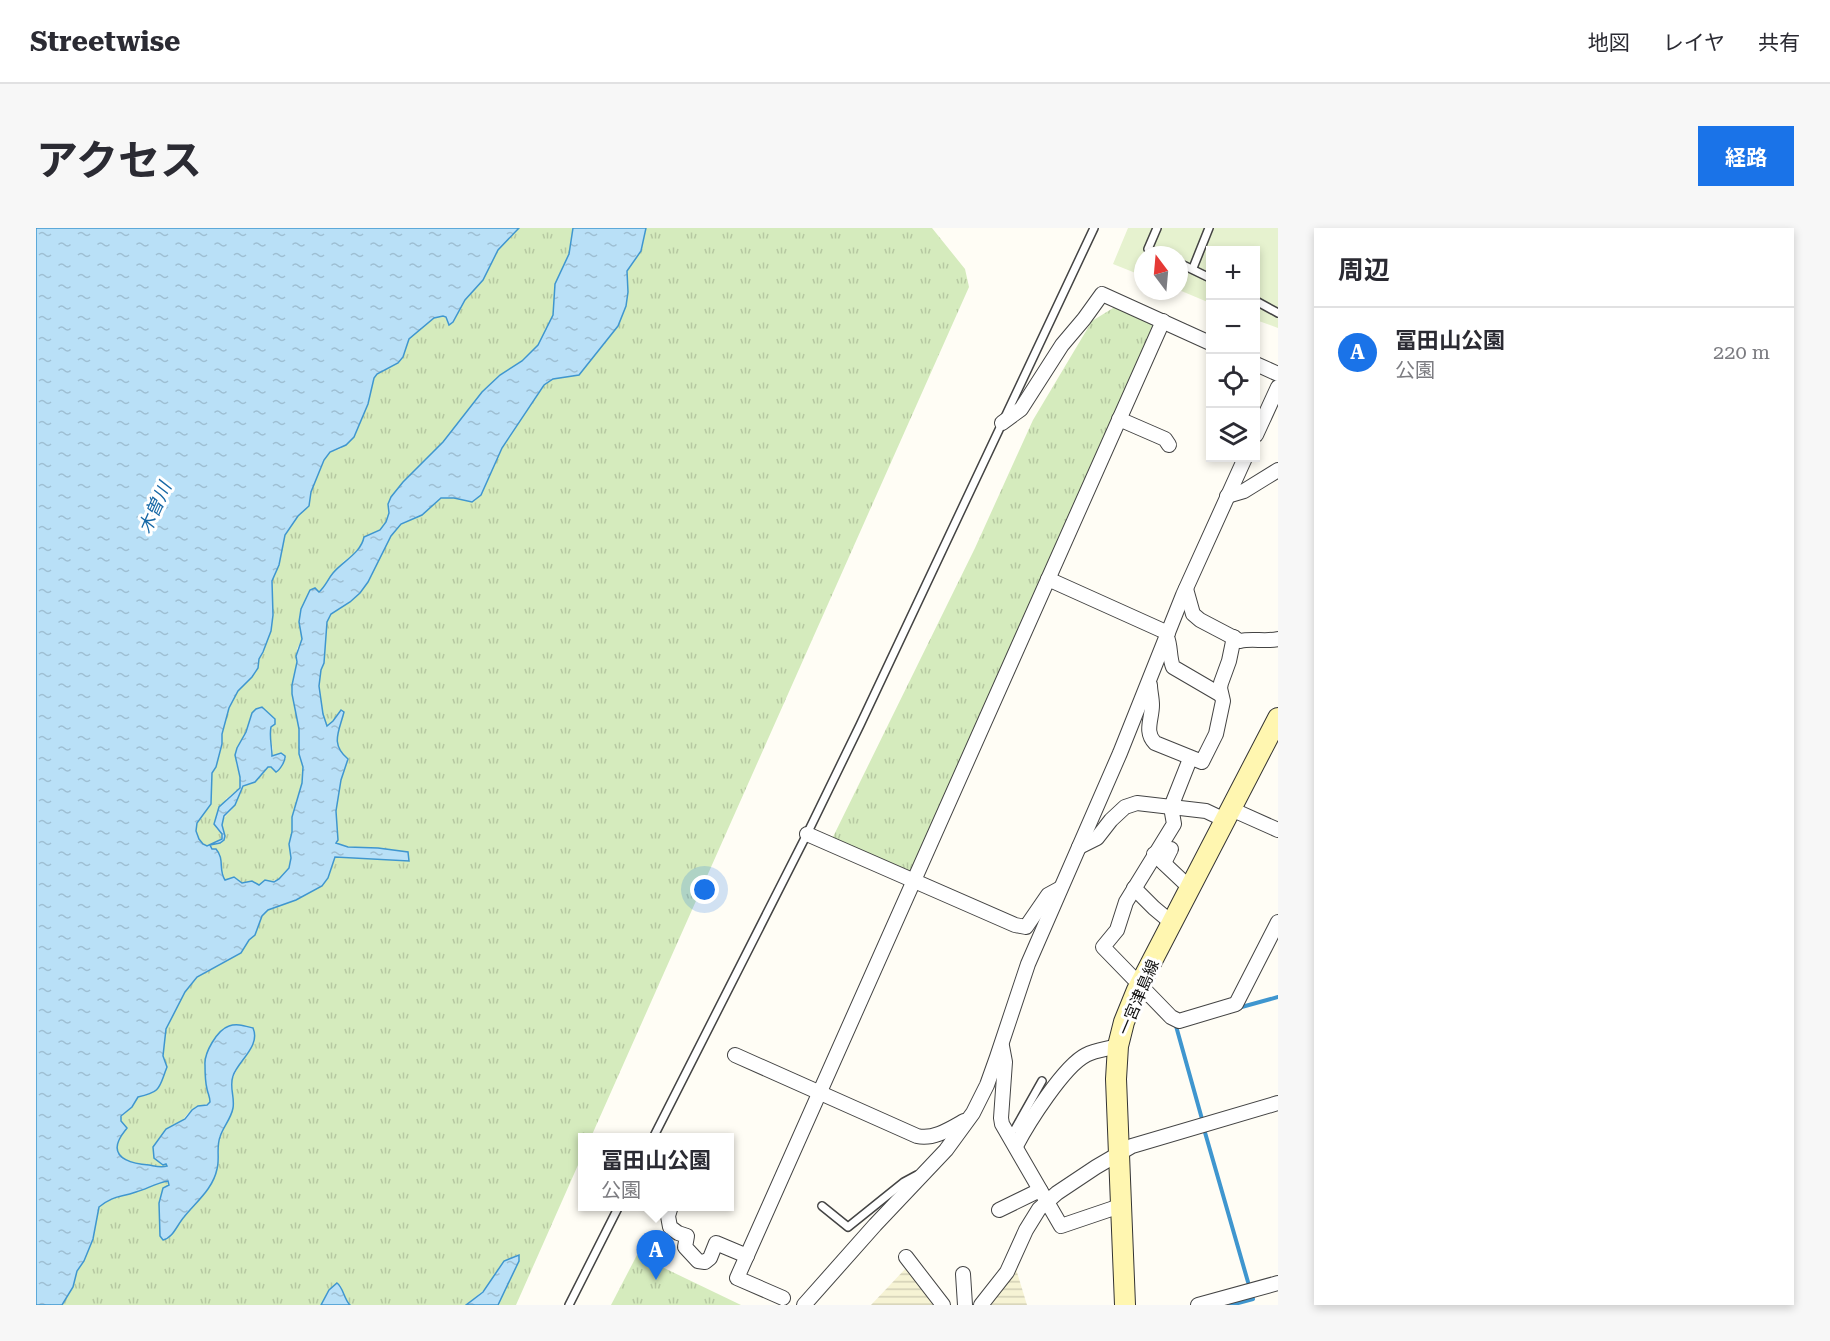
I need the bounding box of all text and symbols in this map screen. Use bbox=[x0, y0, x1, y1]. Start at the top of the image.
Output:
text: Streetwise bbox=[30, 25, 181, 58]
text: 地図 bbox=[1588, 31, 1630, 55]
text: レイヤ bbox=[1663, 31, 1725, 55]
text: 共有 bbox=[1758, 31, 1800, 55]
button: 経路 bbox=[1698, 126, 1794, 186]
text: アクセス bbox=[36, 136, 202, 185]
north arrow bbox=[1134, 246, 1188, 300]
map controls bbox=[1206, 246, 1260, 462]
button: + bbox=[1206, 246, 1260, 300]
text: 周辺 bbox=[1338, 255, 1390, 285]
button: − bbox=[1206, 300, 1260, 354]
text: 冨田山公園 bbox=[1395, 328, 1505, 353]
text: A bbox=[1350, 340, 1365, 364]
text: 220 m bbox=[1713, 340, 1770, 364]
button: locate bbox=[1206, 354, 1260, 408]
text: 公園 bbox=[1395, 358, 1435, 382]
button: layers bbox=[1206, 408, 1260, 462]
water label: 木曽川 bbox=[134, 477, 176, 537]
your location bbox=[690, 875, 719, 904]
street label: 一宮津島線 bbox=[1114, 957, 1163, 1038]
popup bbox=[578, 1133, 734, 1211]
text: 冨田山公園 bbox=[601, 1148, 711, 1173]
text: 公園 bbox=[601, 1178, 641, 1202]
pin: A bbox=[636, 1230, 676, 1280]

